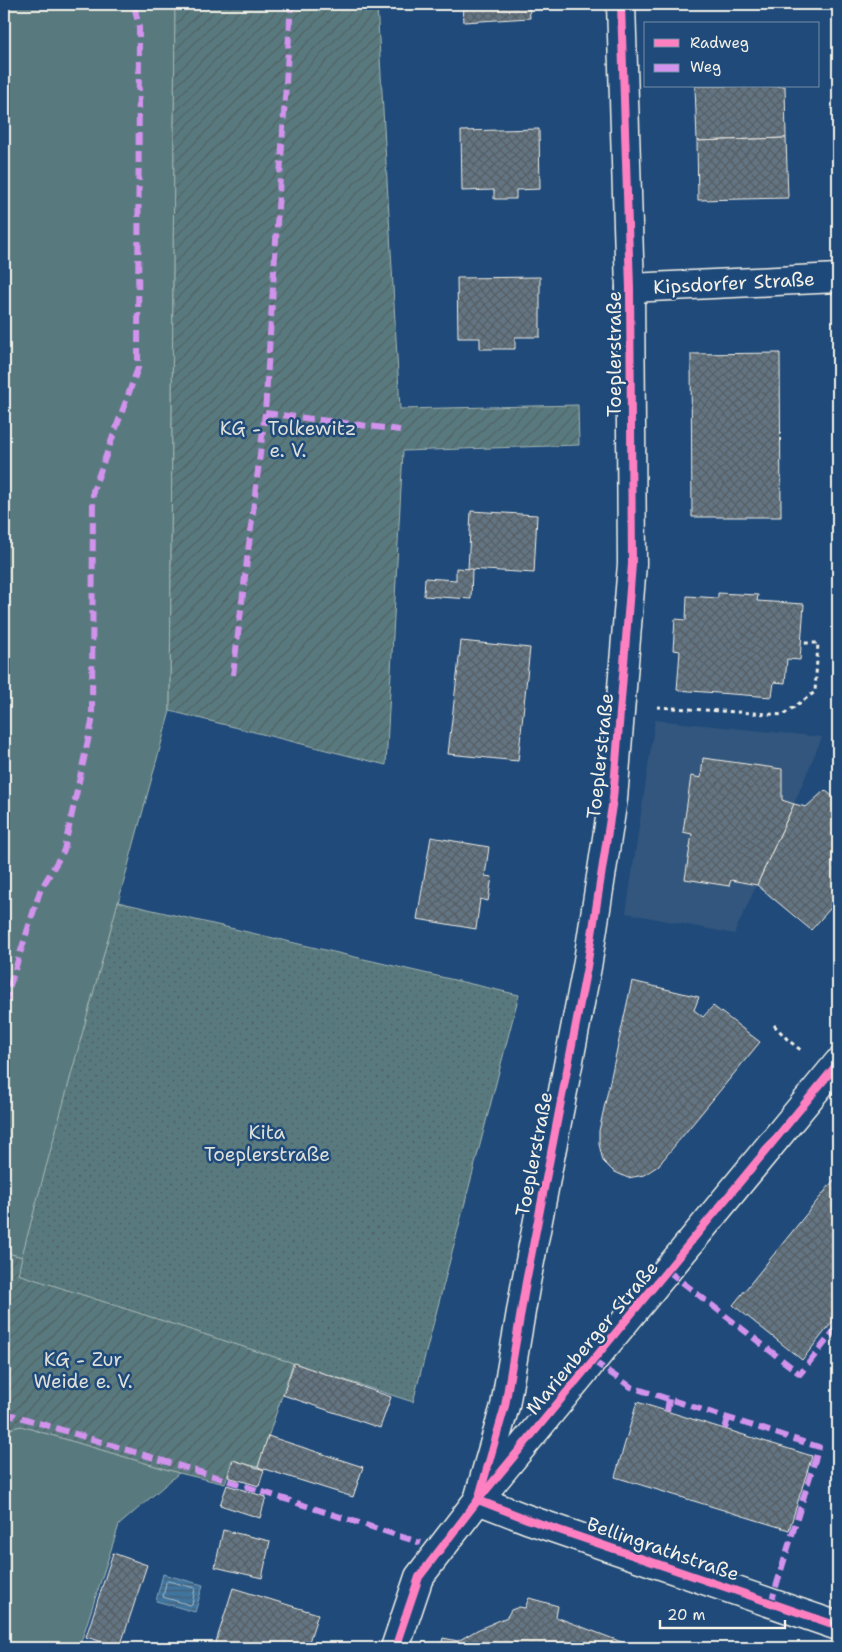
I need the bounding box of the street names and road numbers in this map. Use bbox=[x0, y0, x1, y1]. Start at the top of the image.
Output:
street label: Kipsdorfer Straße bbox=[653, 266, 815, 300]
street label: Toeplerstraße bbox=[602, 291, 627, 417]
street label: Toeplerstraße bbox=[581, 692, 619, 820]
street label: Toeplerstraße bbox=[510, 1090, 558, 1218]
street label: Marienberger Straße bbox=[520, 1256, 664, 1420]
street label: Bellingrathstraße bbox=[583, 1511, 743, 1587]

